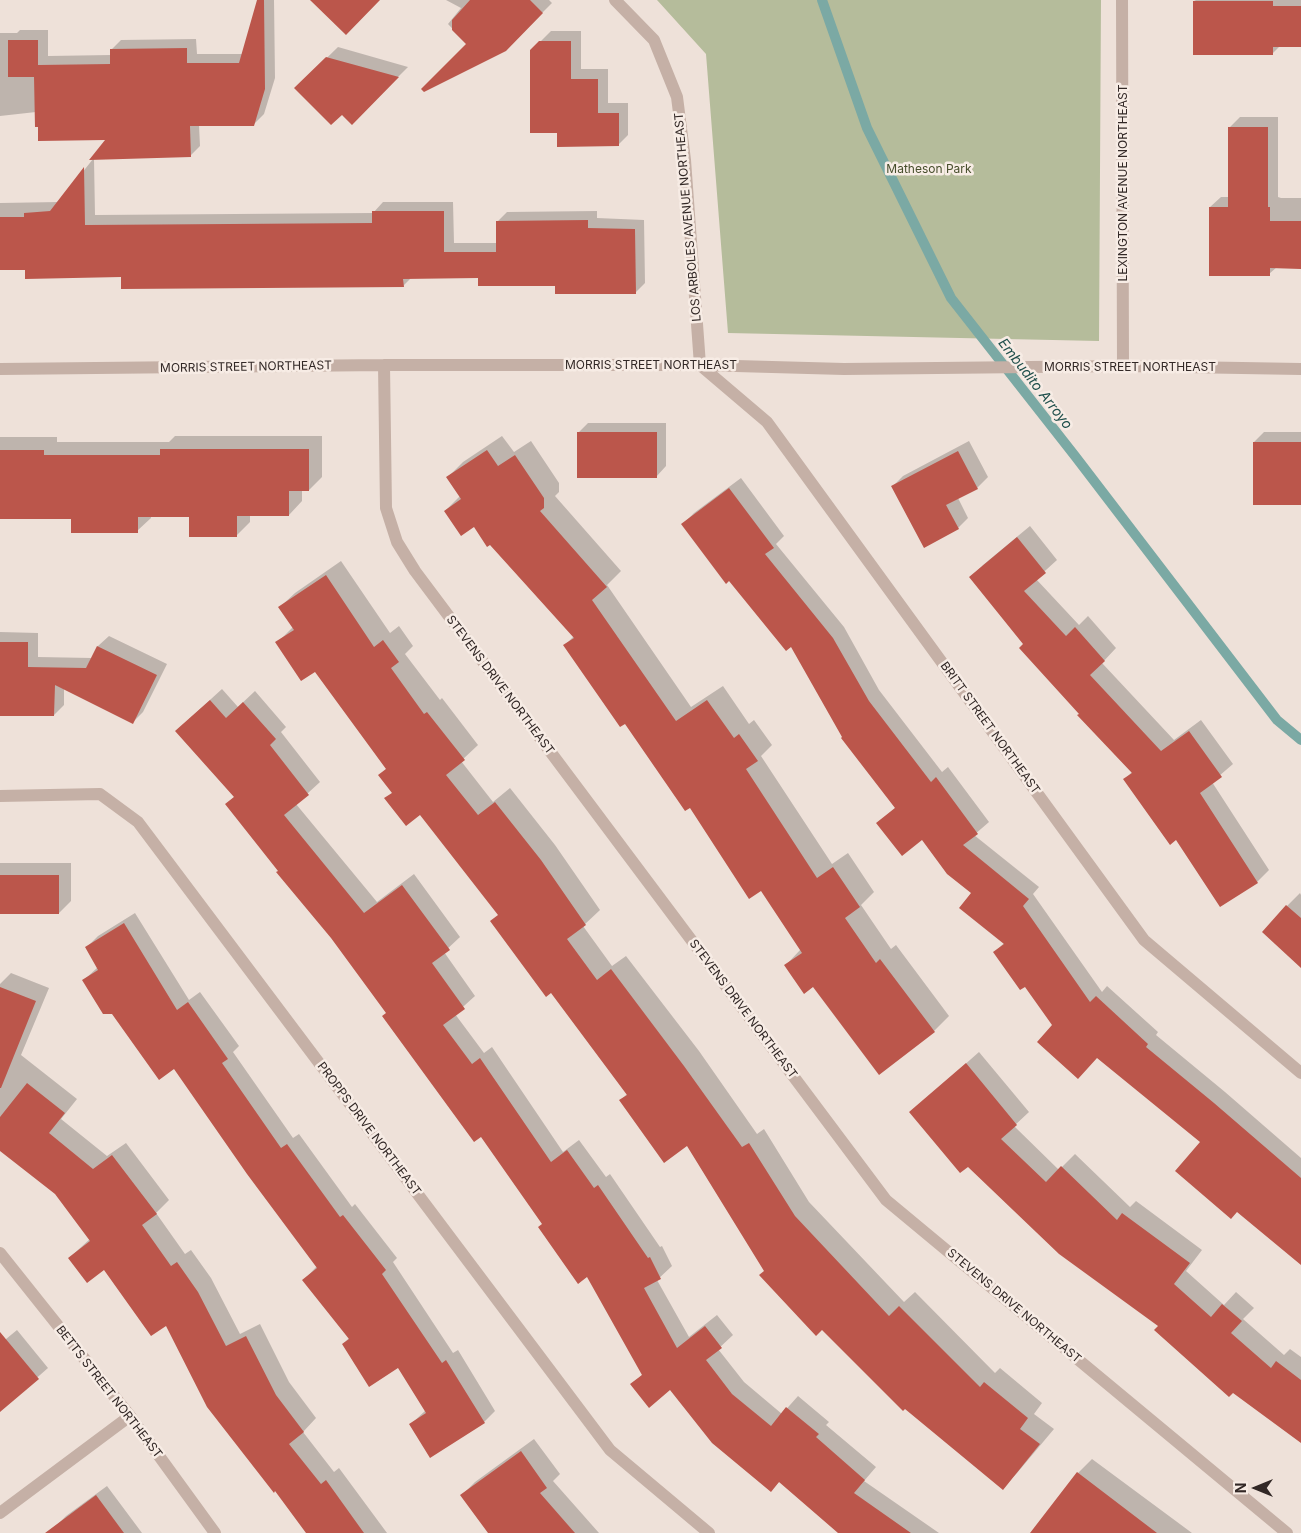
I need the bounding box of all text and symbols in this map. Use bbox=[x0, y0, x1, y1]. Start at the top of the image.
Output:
street label: LEXINGTON AVENUE NORTHEAST bbox=[1116, 84, 1130, 282]
street label: LOS ARBOLES AVENUE NORTHEAST bbox=[672, 112, 704, 322]
park label: Matheson Park bbox=[886, 162, 972, 176]
water label: Embudito Arroyo bbox=[994, 335, 1076, 433]
street label: MORRIS STREET NORTHEAST bbox=[160, 358, 332, 376]
street label: MORRIS STREET NORTHEAST bbox=[565, 358, 737, 372]
street label: MORRIS STREET NORTHEAST bbox=[1044, 360, 1216, 374]
street label: STEVENS DRIVE NORTHEAST bbox=[443, 613, 557, 757]
street label: BRITT STREET NORTHEAST bbox=[937, 659, 1043, 797]
street label: STEVENS DRIVE NORTHEAST bbox=[686, 937, 800, 1081]
street label: PROPPS DRIVE NORTHEAST bbox=[314, 1060, 424, 1198]
street label: STEVENS DRIVE NORTHEAST bbox=[944, 1246, 1084, 1366]
street label: BETTS STREET NORTHEAST bbox=[53, 1323, 165, 1461]
north arrow bbox=[1231, 1463, 1281, 1513]
text: N bbox=[1232, 1483, 1249, 1493]

